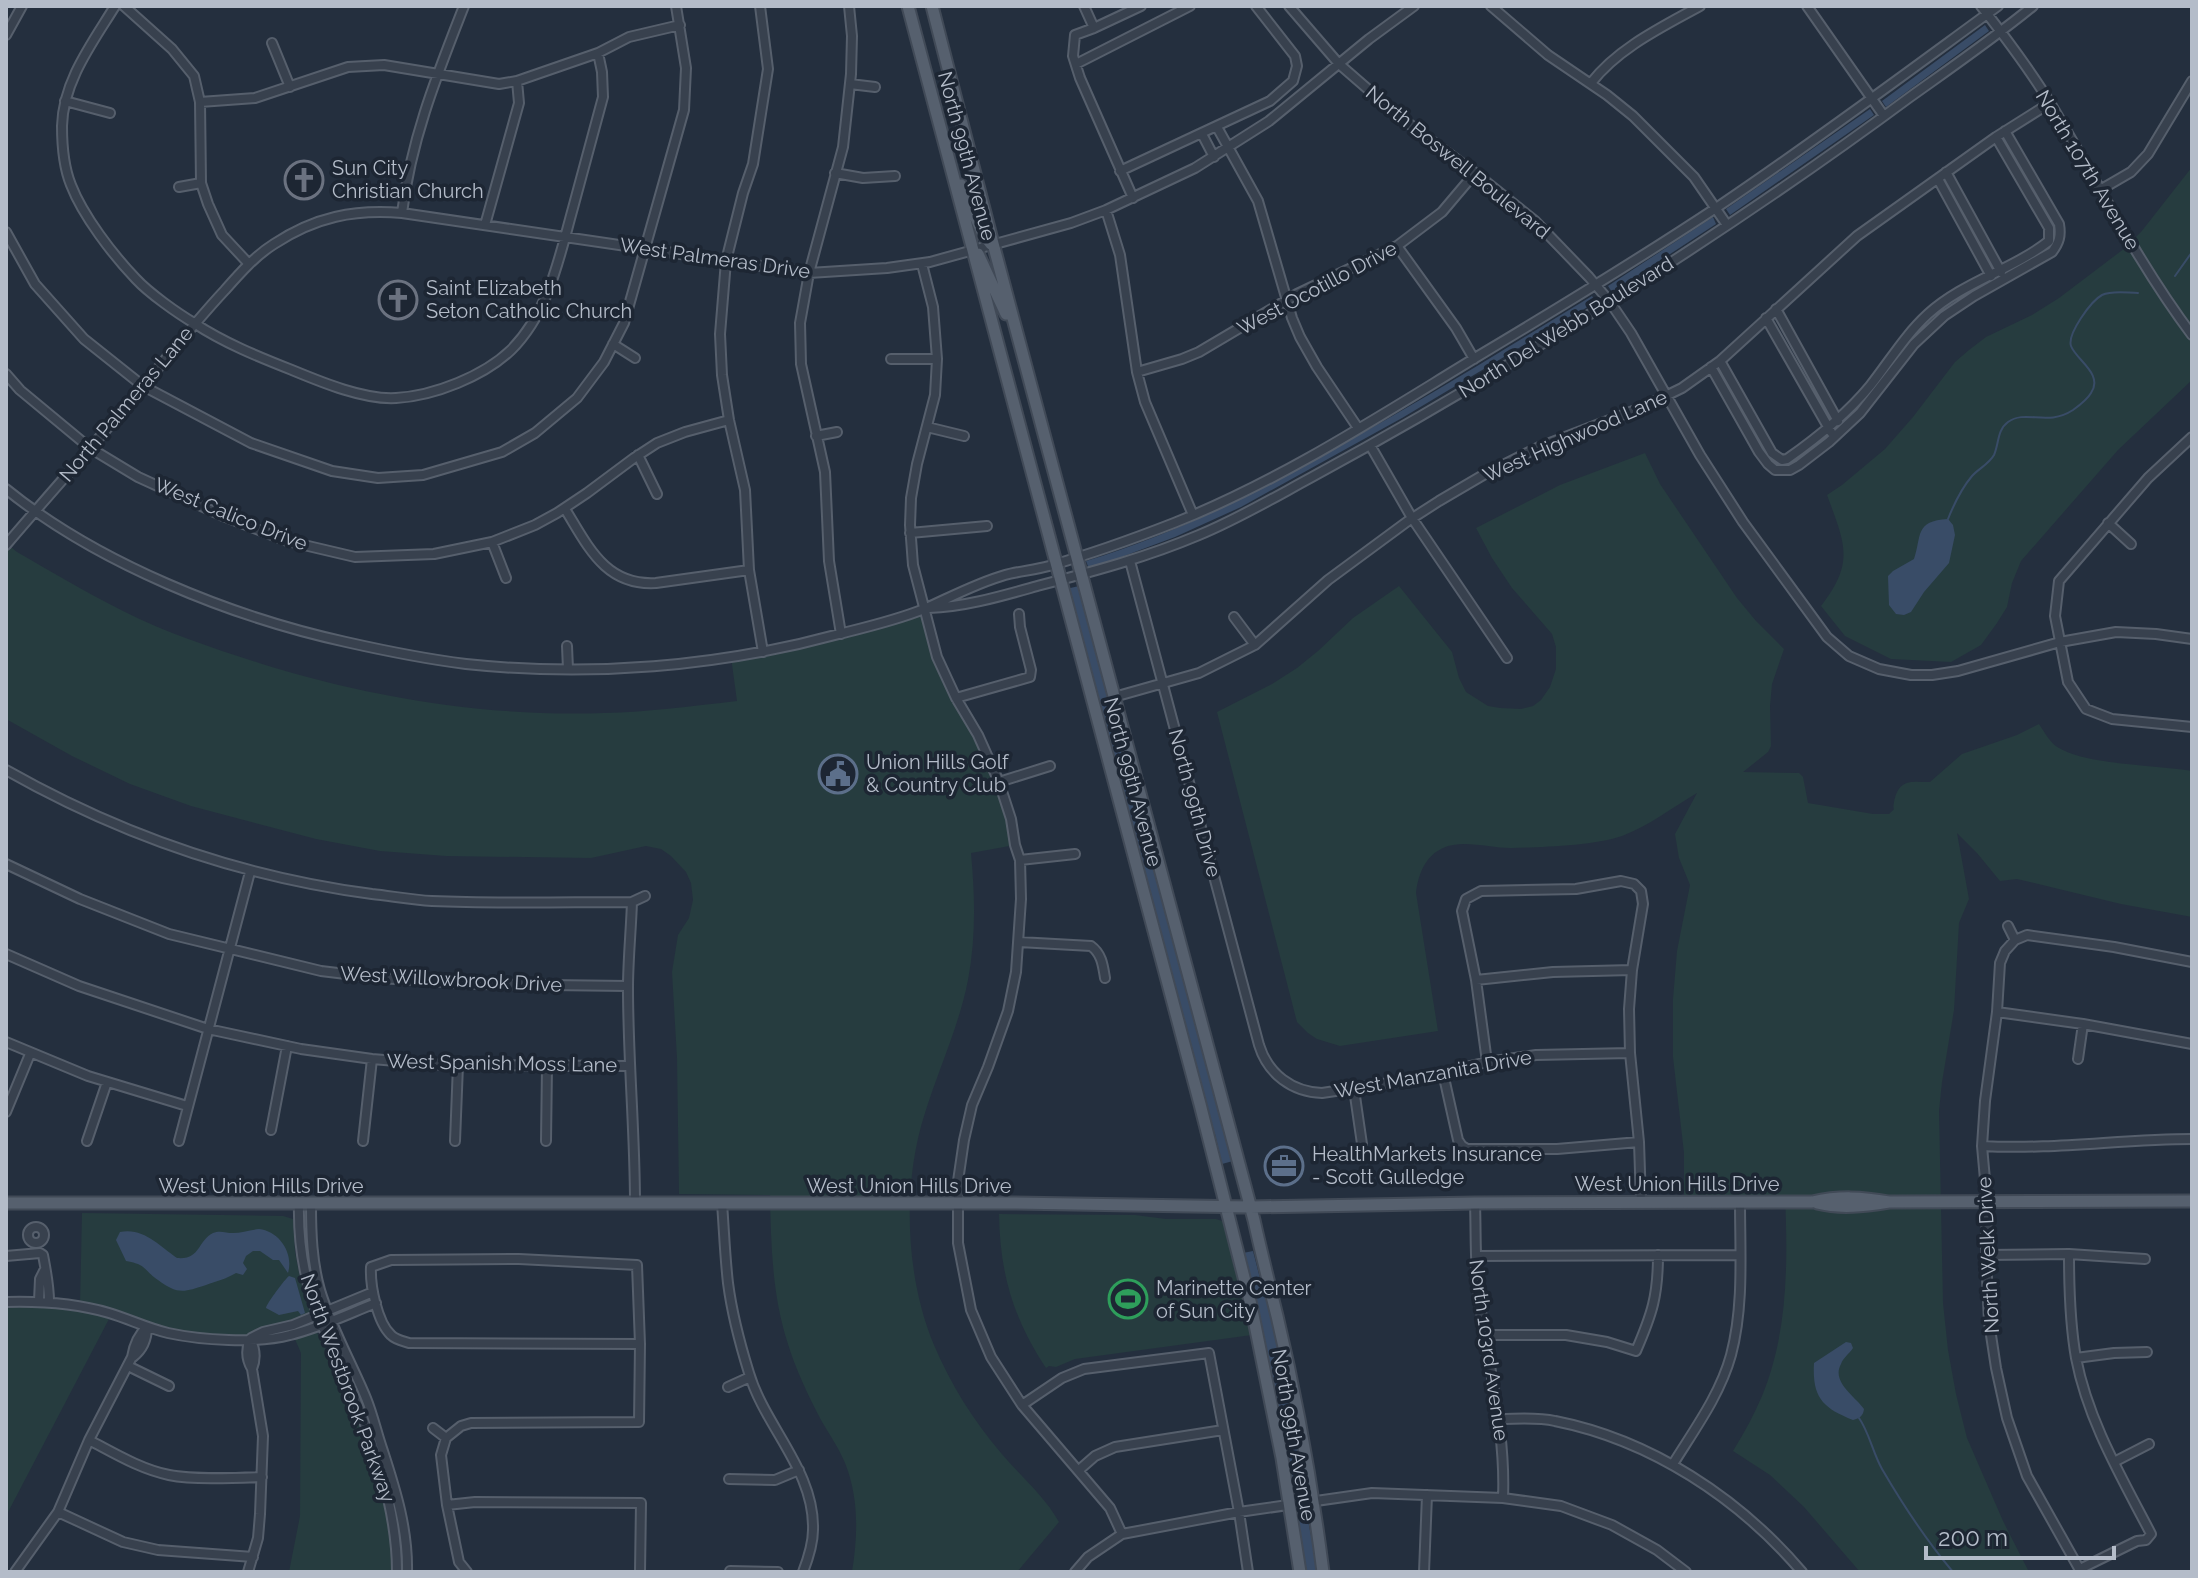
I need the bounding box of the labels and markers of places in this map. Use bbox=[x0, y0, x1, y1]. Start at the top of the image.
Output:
place label: Sun City Christian Church bbox=[332, 156, 484, 203]
church icon: Sun City Christian Church bbox=[283, 159, 325, 201]
place label: Saint Elizabeth Seton Catholic Church bbox=[426, 276, 632, 323]
church icon: Saint Elizabeth Seton Catholic Church bbox=[377, 279, 419, 321]
place label: Union Hills Golf & Country Club bbox=[866, 750, 1010, 797]
public building icon: Union Hills Golf & Country Club bbox=[817, 753, 859, 795]
place label: HealthMarkets Insurance - Scott Gulledge bbox=[1312, 1142, 1542, 1189]
office icon: HealthMarkets Insurance - Scott Gulledge bbox=[1263, 1145, 1305, 1187]
place label: Marinette Center of Sun City bbox=[1156, 1276, 1311, 1323]
sports icon: Marinette Center of Sun City bbox=[1107, 1278, 1149, 1320]

